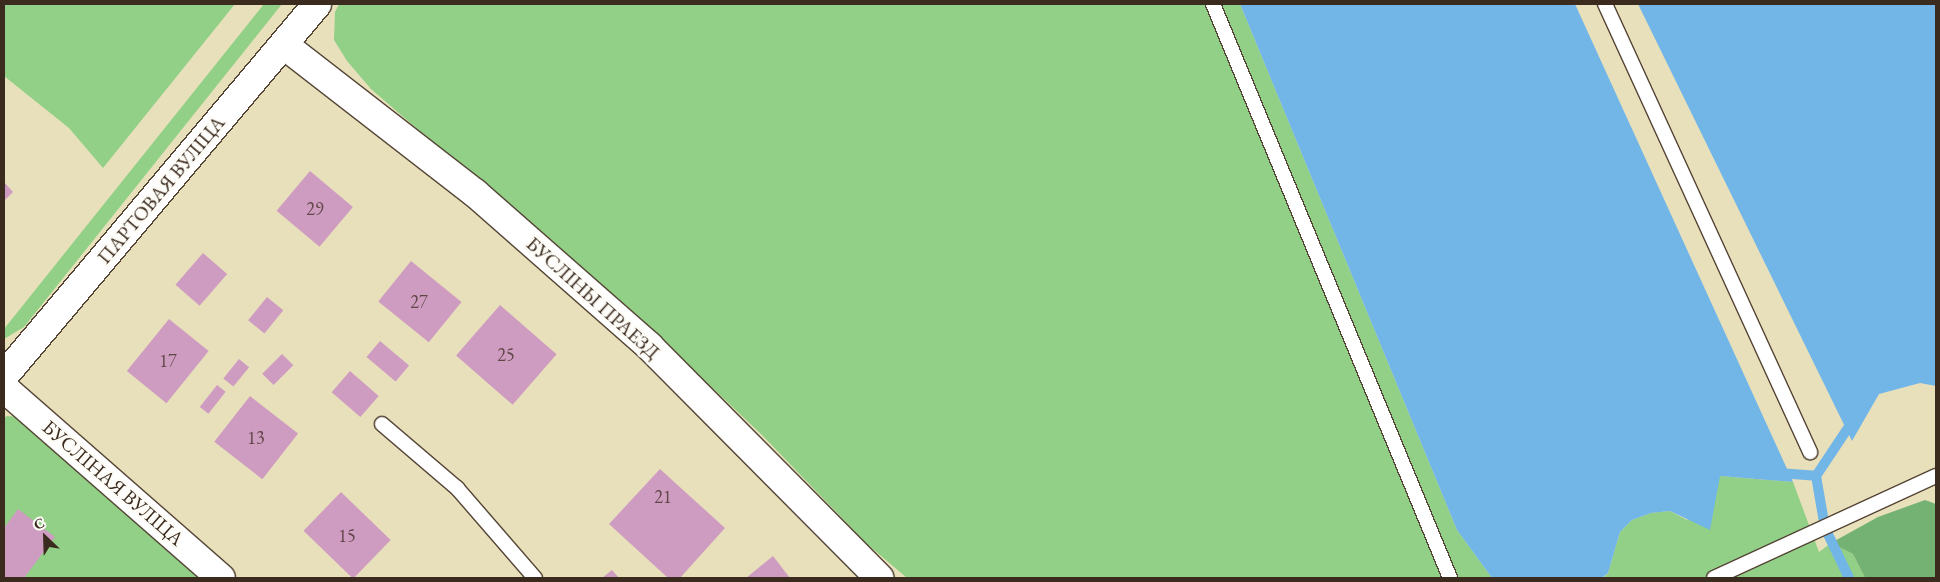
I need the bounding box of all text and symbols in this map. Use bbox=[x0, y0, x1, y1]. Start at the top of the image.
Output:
street label: ПАРТОВАЯ ВУЛІЦА bbox=[92, 111, 230, 269]
house number: 29 bbox=[306, 198, 324, 220]
street label: БУСЛІНЫ ПРАЕЗД bbox=[521, 232, 665, 364]
house number: 27 bbox=[410, 291, 428, 313]
house number: 25 bbox=[497, 344, 515, 366]
house number: 17 bbox=[159, 350, 177, 372]
street label: БУСЛІНАЯ ВУЛІЦА bbox=[37, 415, 189, 551]
house number: 13 bbox=[247, 427, 265, 449]
house number: 21 bbox=[654, 486, 672, 508]
north arrow bbox=[20, 512, 70, 562]
house number: 15 bbox=[338, 525, 356, 547]

